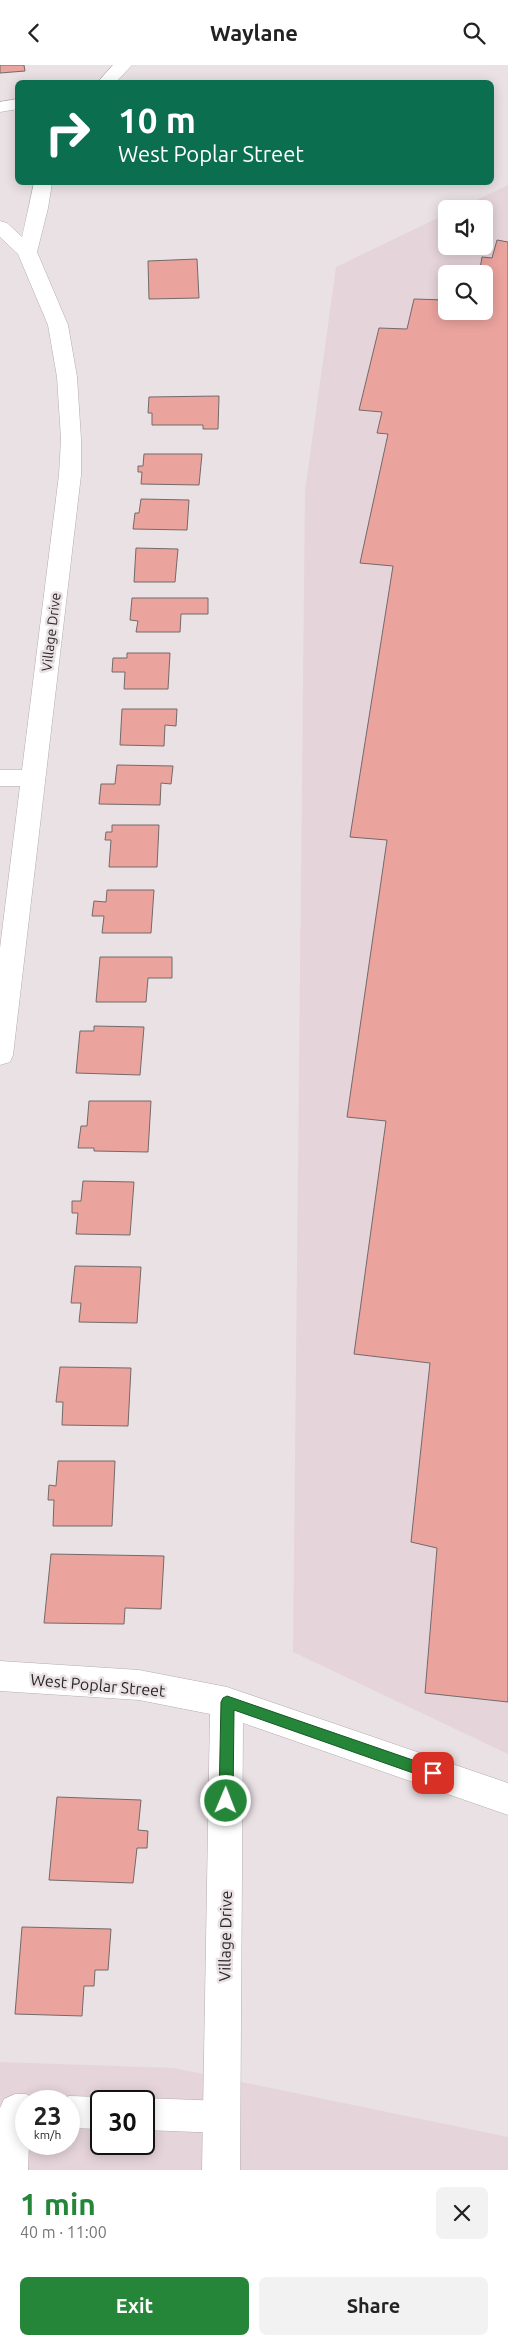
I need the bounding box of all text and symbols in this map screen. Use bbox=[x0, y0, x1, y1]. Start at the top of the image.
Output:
icon: back bbox=[20, 19, 48, 47]
icon: search bbox=[460, 19, 488, 47]
text: Waylane bbox=[210, 20, 298, 45]
icon: right bbox=[35, 100, 100, 165]
text: 10 m bbox=[118, 100, 196, 140]
text: West Poplar Street bbox=[118, 141, 304, 166]
map controls bbox=[438, 200, 493, 320]
button: sound bbox=[438, 200, 493, 255]
button: search bbox=[438, 265, 493, 320]
street label: Village Drive bbox=[38, 592, 64, 672]
street label: West Poplar Street bbox=[30, 1670, 167, 1700]
pin bbox=[412, 1752, 454, 1794]
icon: arrive bbox=[419, 1759, 447, 1787]
position arrow bbox=[199, 1774, 251, 1826]
street label: Village Drive bbox=[215, 1890, 235, 1982]
speed limit sign: 30 bbox=[90, 2090, 155, 2155]
text: 23 bbox=[33, 2102, 62, 2130]
text: km/h bbox=[34, 2128, 61, 2141]
text: 1 min bbox=[20, 2187, 96, 2221]
button: close bbox=[436, 2187, 488, 2239]
text: 40 m · 11:00 bbox=[20, 2223, 107, 2241]
button: Exit bbox=[20, 2277, 249, 2335]
button: Share bbox=[259, 2277, 488, 2335]

